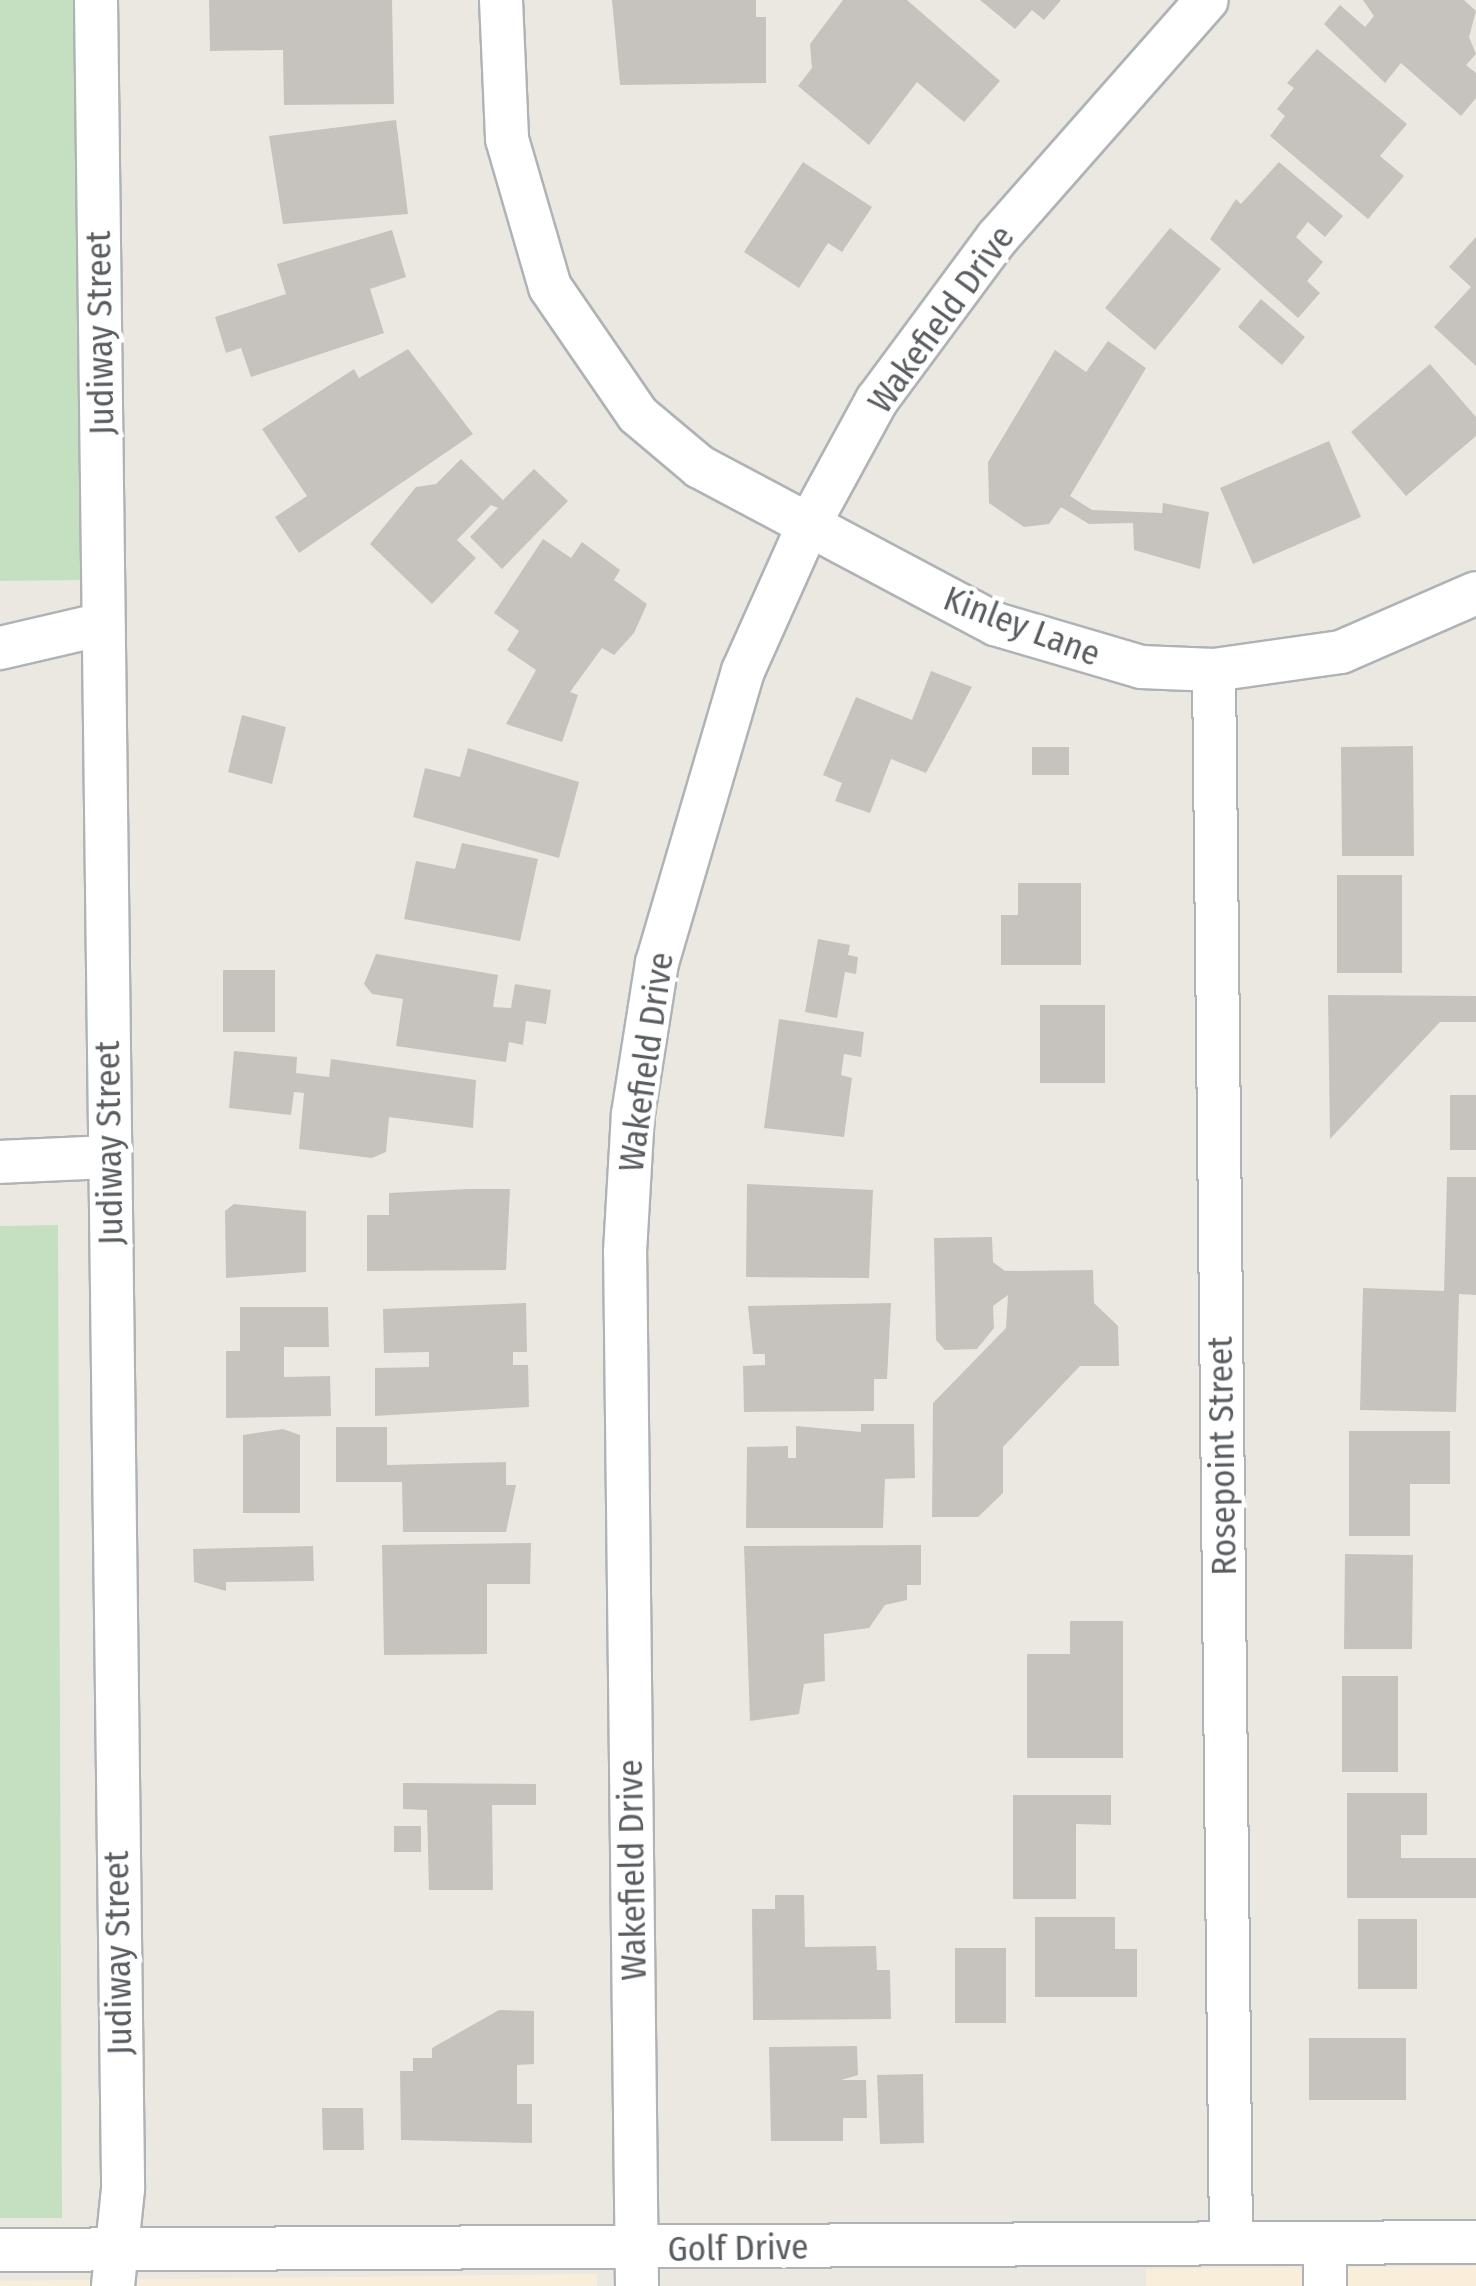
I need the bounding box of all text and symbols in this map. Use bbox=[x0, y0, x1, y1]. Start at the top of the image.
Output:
street label: Wakefield Drive bbox=[859, 217, 1023, 421]
street label: Judiway Street bbox=[77, 230, 123, 436]
street label: Kinley Lane bbox=[938, 577, 1106, 675]
street label: Wakefield Drive bbox=[610, 949, 682, 1175]
street label: Judiway Street bbox=[86, 1040, 132, 1246]
street label: Rosepoint Street bbox=[1199, 1336, 1245, 1576]
street label: Wakefield Drive bbox=[609, 1759, 655, 1981]
street label: Judiway Street bbox=[95, 1850, 141, 2056]
street label: Golf Drive bbox=[667, 2226, 809, 2270]

